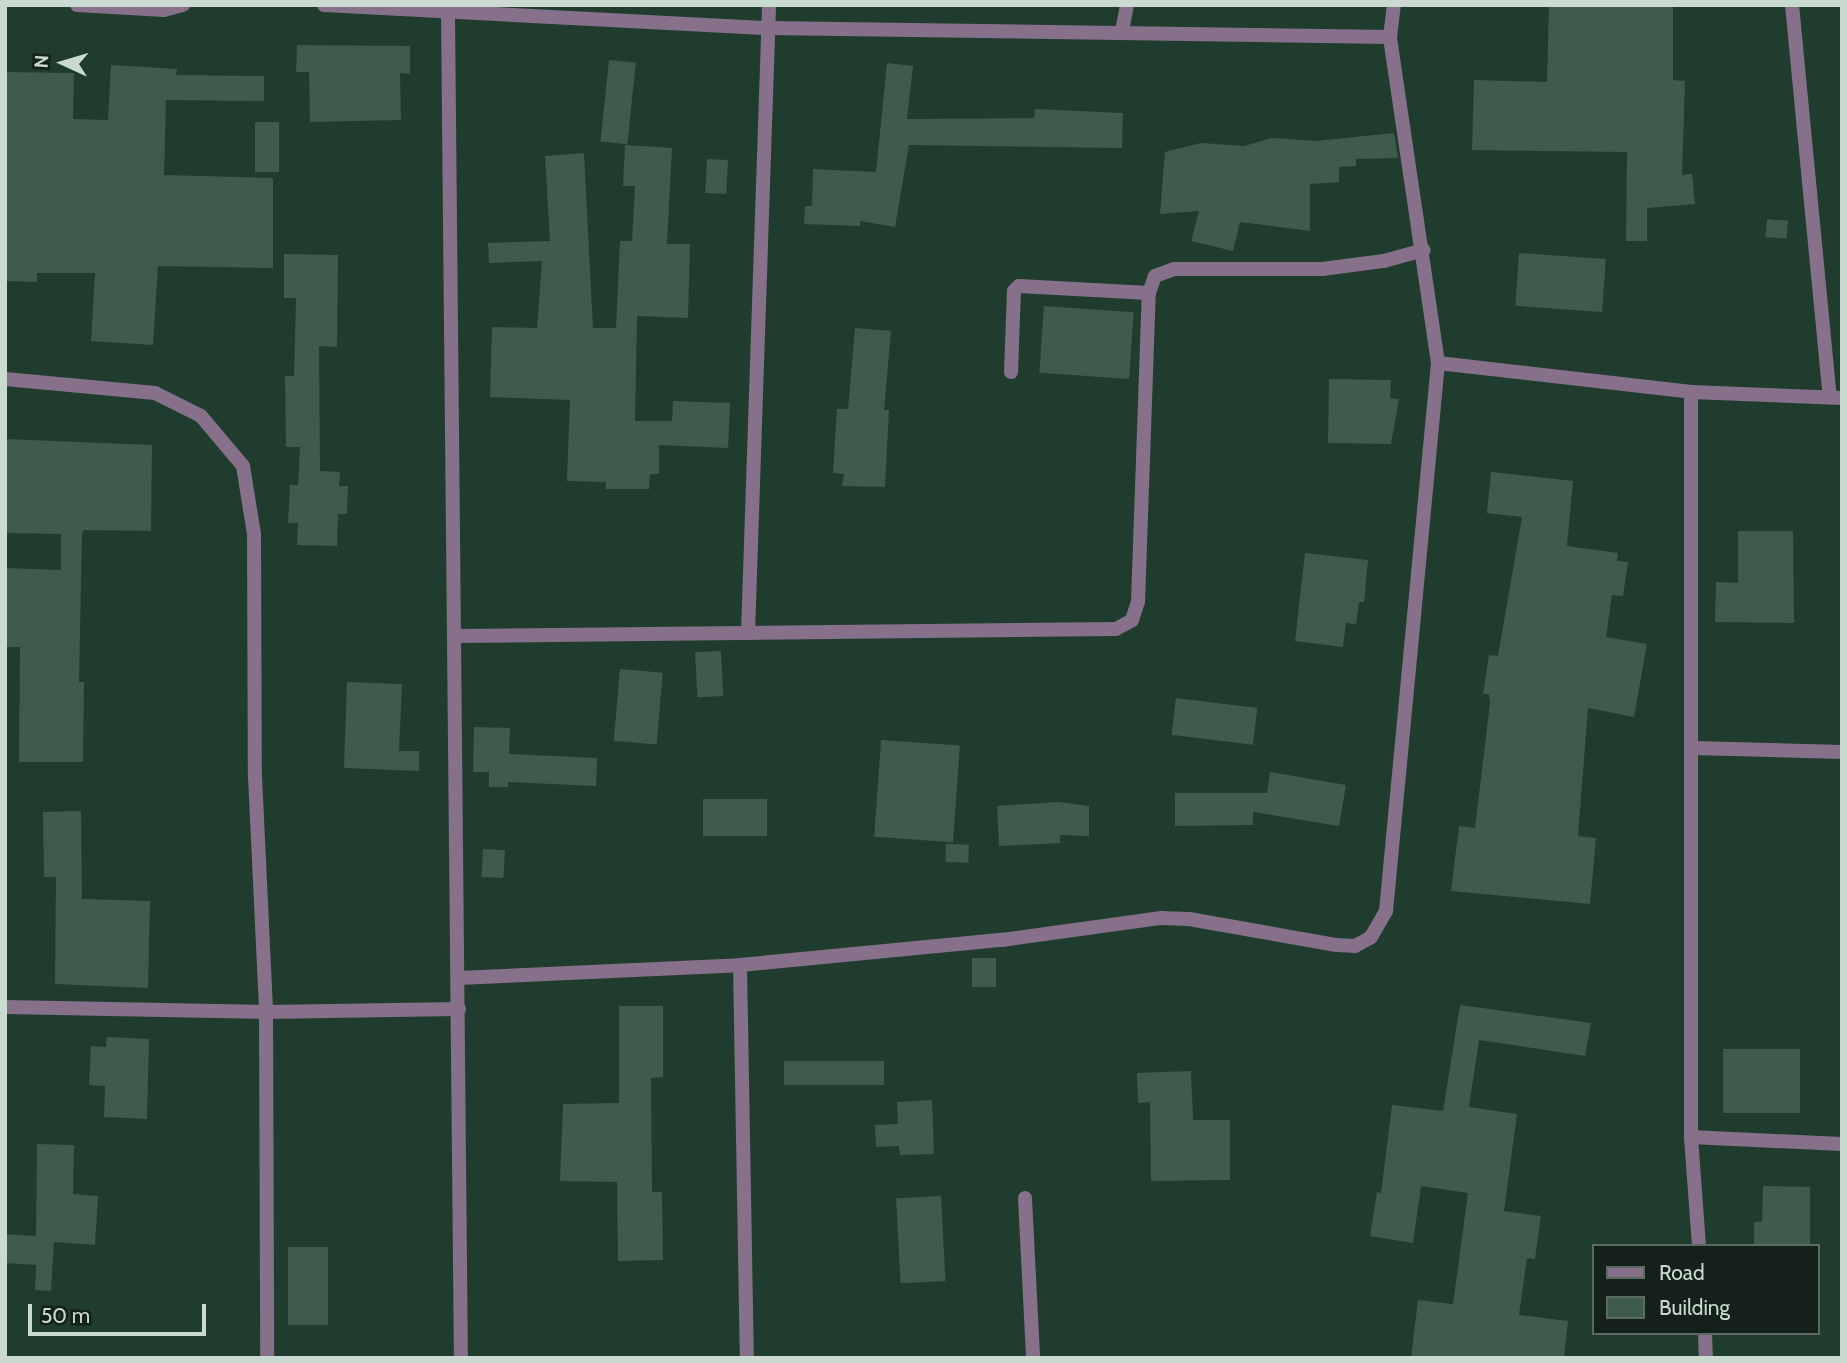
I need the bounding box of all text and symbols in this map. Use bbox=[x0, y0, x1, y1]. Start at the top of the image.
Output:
north arrow bbox=[28, 28, 98, 98]
text: N bbox=[30, 54, 53, 69]
legend bbox=[1591, 1244, 1819, 1335]
text: Road bbox=[1659, 1260, 1705, 1285]
scale bar bbox=[32, 1290, 210, 1334]
text: Building bbox=[1659, 1295, 1730, 1320]
text: 50 m bbox=[41, 1303, 90, 1328]

